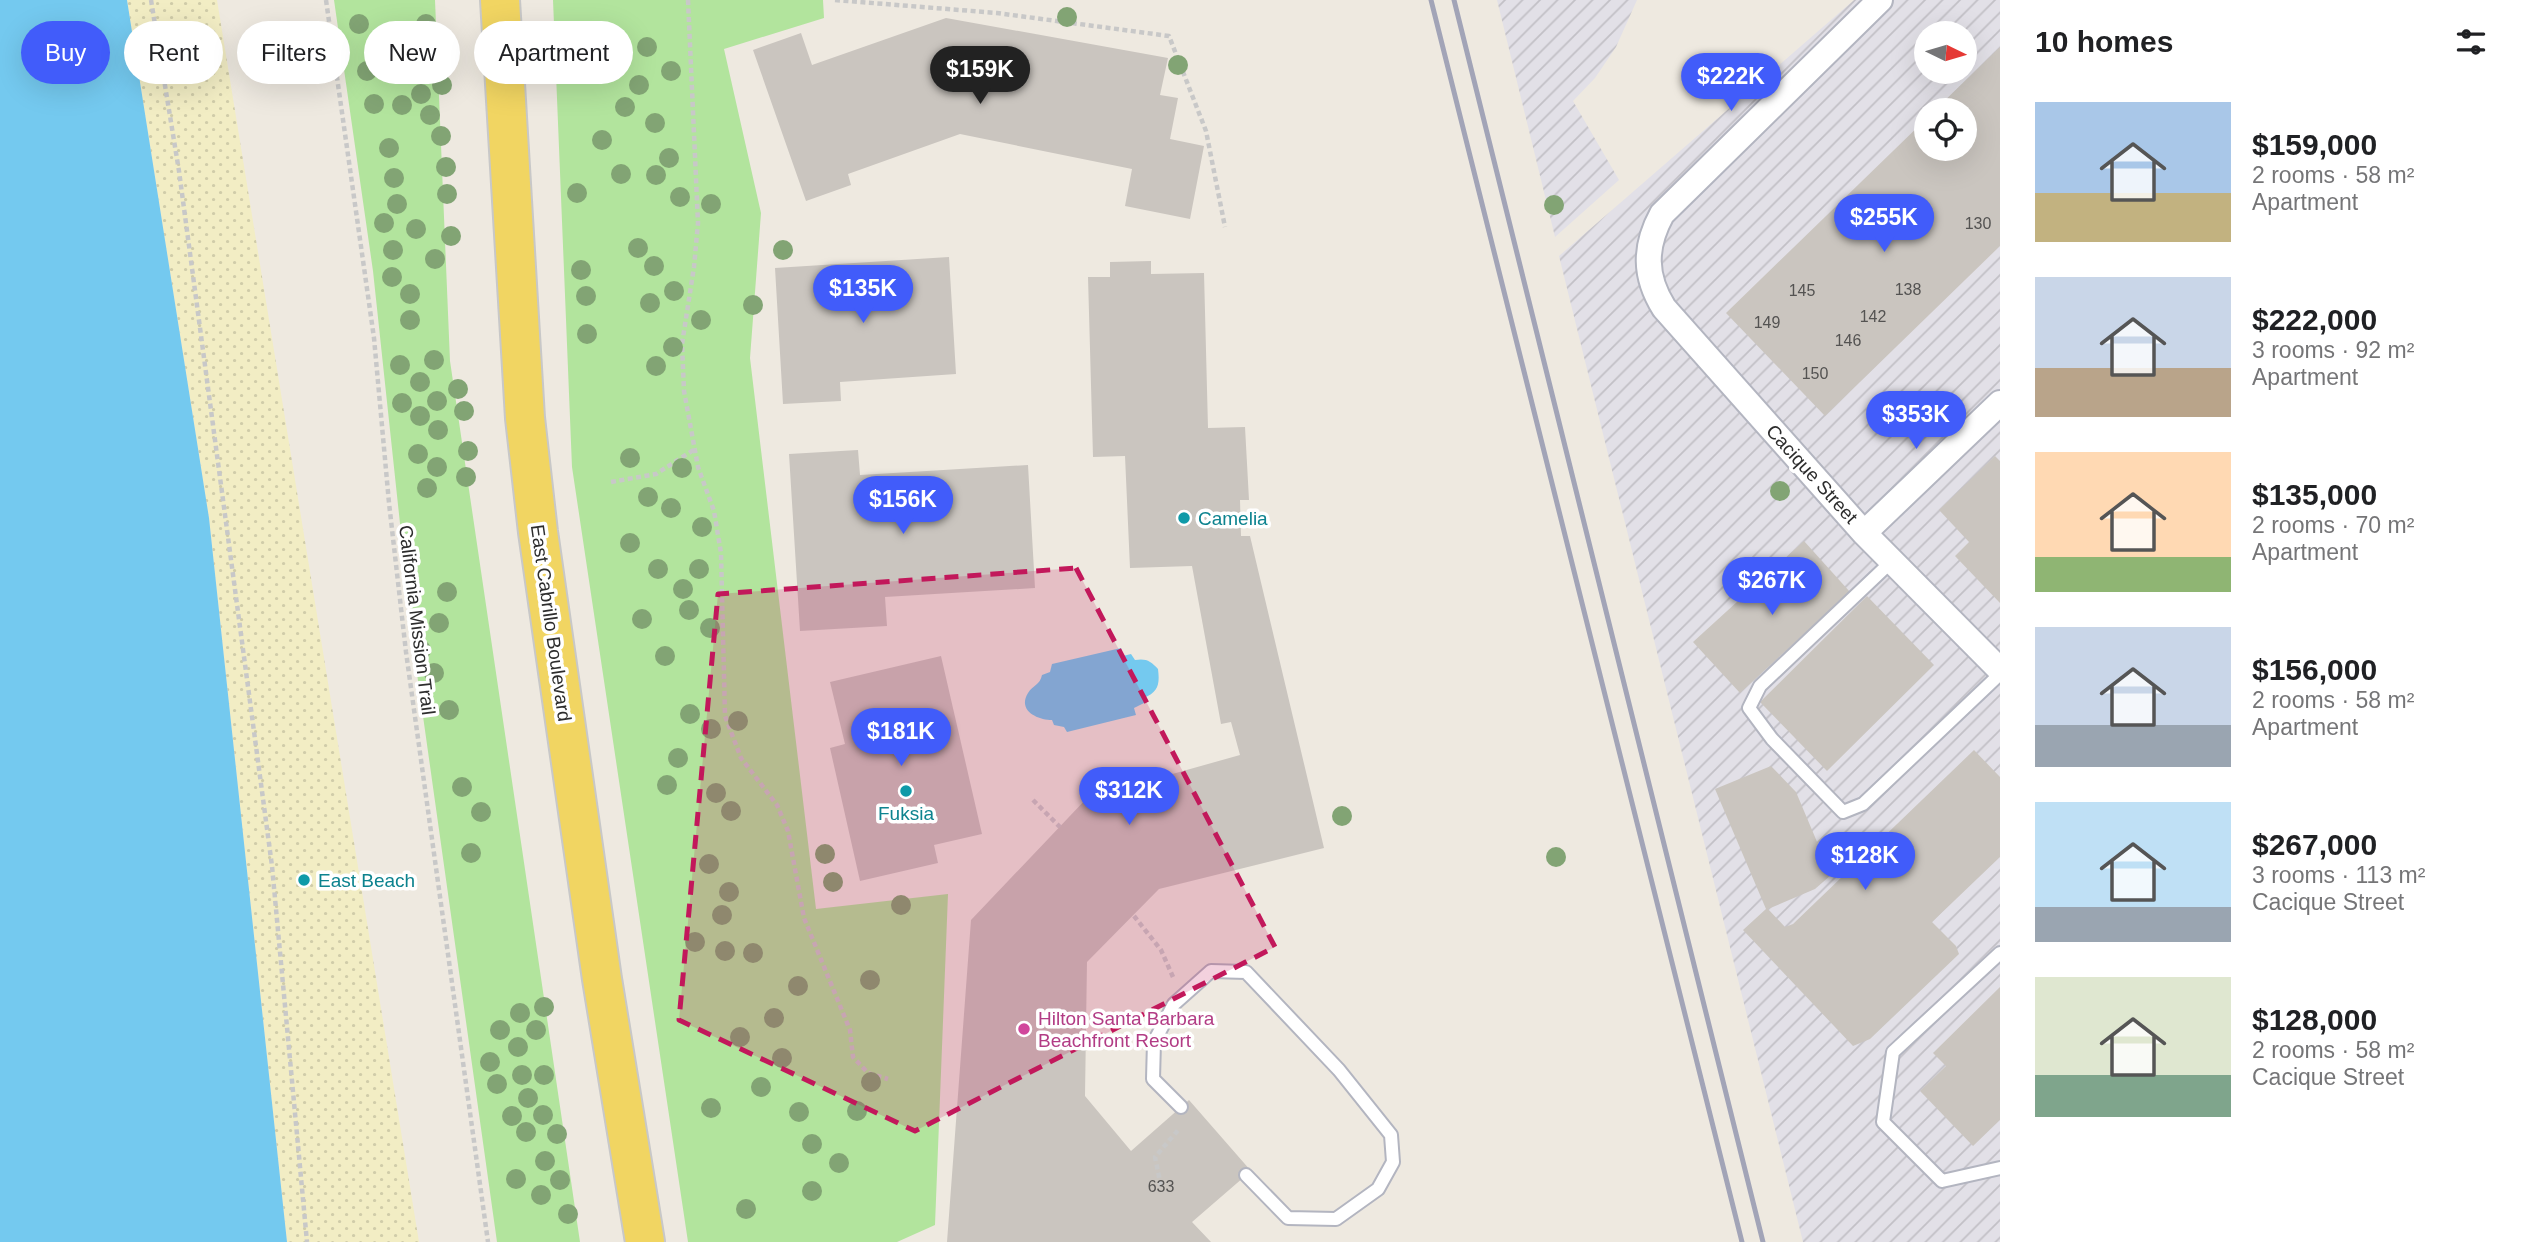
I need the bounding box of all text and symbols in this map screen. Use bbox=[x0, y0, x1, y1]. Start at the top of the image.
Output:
chip: Buy bbox=[21, 21, 110, 84]
chip: Rent bbox=[124, 21, 223, 84]
chip: Filters bbox=[237, 21, 350, 84]
chip: New bbox=[364, 21, 460, 84]
chip: Apartment bbox=[474, 21, 633, 84]
north arrow bbox=[1914, 21, 1978, 84]
map controls bbox=[1914, 21, 1977, 161]
icon: filters bbox=[2452, 23, 2490, 61]
text: 10 homes bbox=[2035, 25, 2173, 58]
pin: $159K bbox=[931, 46, 1029, 106]
pin: $222K bbox=[1682, 54, 1780, 113]
text: $159K bbox=[946, 56, 1014, 82]
text: $222K bbox=[1697, 63, 1765, 89]
button: locate bbox=[1914, 98, 1977, 161]
text: $159,000 bbox=[2252, 128, 2377, 161]
icon: home bbox=[2091, 130, 2175, 214]
text: 2 rooms · 58 m² bbox=[2252, 162, 2414, 188]
text: Apartment bbox=[2252, 189, 2358, 215]
pin: $255K bbox=[1835, 194, 1933, 254]
text: $255K bbox=[1850, 204, 1918, 230]
house number: 130 bbox=[1965, 215, 1991, 232]
pin: $135K bbox=[814, 266, 912, 325]
text: $135K bbox=[829, 275, 897, 301]
house number: 138 bbox=[1895, 281, 1921, 298]
house number: 145 bbox=[1789, 282, 1815, 299]
text: $222,000 bbox=[2252, 303, 2377, 336]
icon: home bbox=[2091, 305, 2175, 389]
house number: 142 bbox=[1860, 308, 1886, 325]
house number: 149 bbox=[1754, 314, 1780, 331]
house number: 146 bbox=[1835, 332, 1861, 349]
text: 3 rooms · 92 m² bbox=[2252, 337, 2414, 363]
text: Apartment bbox=[2252, 364, 2358, 390]
house number: 150 bbox=[1802, 365, 1828, 382]
pin: $353K bbox=[1867, 392, 1965, 451]
text: $353K bbox=[1882, 401, 1950, 427]
street label: Cacique Street bbox=[1762, 420, 1862, 528]
pin: $156K bbox=[854, 476, 952, 536]
text: $135,000 bbox=[2252, 478, 2377, 511]
icon: home bbox=[2091, 480, 2175, 564]
text: $156K bbox=[869, 486, 937, 512]
place label: Camelia bbox=[1198, 508, 1268, 529]
marker: Camelia bbox=[1176, 510, 1192, 526]
text: 2 rooms · 70 m² bbox=[2252, 512, 2414, 538]
street label: East Cabrillo Boulevard bbox=[527, 523, 575, 723]
street label: California Mission Trail bbox=[395, 524, 439, 716]
text: Apartment bbox=[2252, 539, 2358, 565]
pin: $267K bbox=[1723, 558, 1821, 617]
text: $267K bbox=[1738, 567, 1806, 593]
text: $156,000 bbox=[2252, 653, 2377, 686]
icon: home bbox=[2091, 655, 2175, 739]
text: 2 rooms · 58 m² bbox=[2252, 687, 2414, 713]
pin: $181K bbox=[852, 708, 950, 768]
text: Apartment bbox=[2252, 714, 2358, 740]
text: $181K bbox=[867, 718, 935, 744]
pin: $312K bbox=[1080, 768, 1178, 827]
text: $312K bbox=[1095, 777, 1163, 803]
marker: Fuksia bbox=[898, 783, 914, 799]
place label: Fuksia bbox=[878, 803, 934, 824]
text: $267,000 bbox=[2252, 828, 2377, 861]
icon: home bbox=[2091, 830, 2175, 914]
pin: $128K bbox=[1816, 832, 1914, 892]
text: $128K bbox=[1831, 842, 1899, 868]
text: 3 rooms · 113 m² bbox=[2252, 862, 2425, 888]
place label: East Beach bbox=[318, 870, 415, 891]
marker: East Beach bbox=[296, 872, 312, 888]
text: Cacique Street bbox=[2252, 889, 2404, 915]
text: $128,000 bbox=[2252, 1003, 2377, 1036]
icon: home bbox=[2091, 1005, 2175, 1089]
place label: Hilton Santa Barbara Beachfront Resort bbox=[1038, 1008, 1215, 1051]
marker: Hilton Santa Barbara Beachfront Resort bbox=[1016, 1021, 1032, 1037]
text: 2 rooms · 58 m² bbox=[2252, 1037, 2414, 1063]
text: Cacique Street bbox=[2252, 1064, 2404, 1090]
house number: 633 bbox=[1148, 1178, 1174, 1195]

